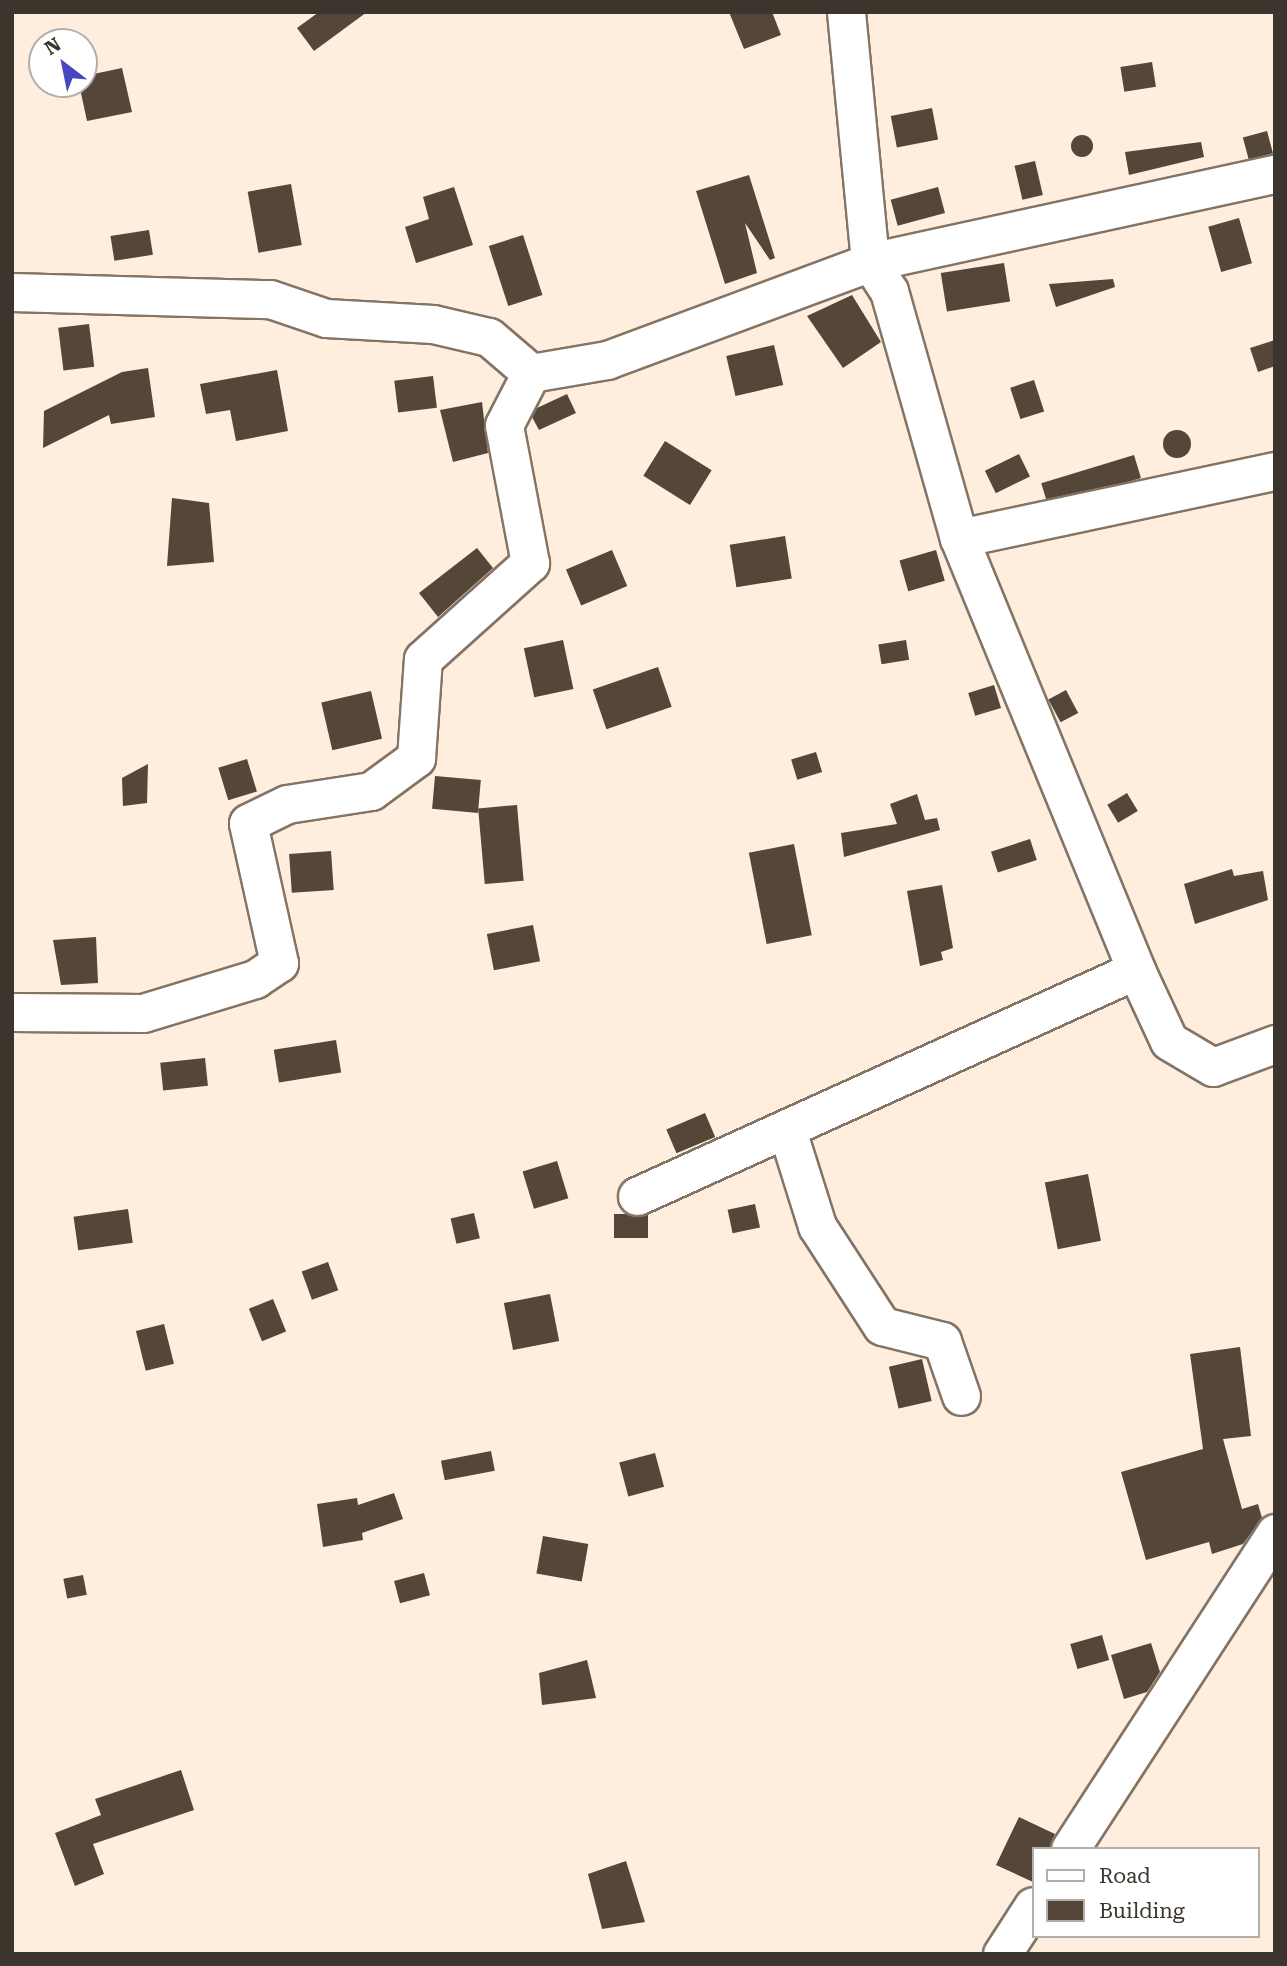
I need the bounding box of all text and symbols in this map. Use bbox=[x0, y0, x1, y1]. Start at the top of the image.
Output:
north arrow bbox=[28, 28, 98, 98]
text: N bbox=[40, 33, 65, 60]
legend bbox=[1032, 1847, 1259, 1938]
text: Road bbox=[1099, 1864, 1151, 1888]
text: Building bbox=[1099, 1899, 1185, 1923]

